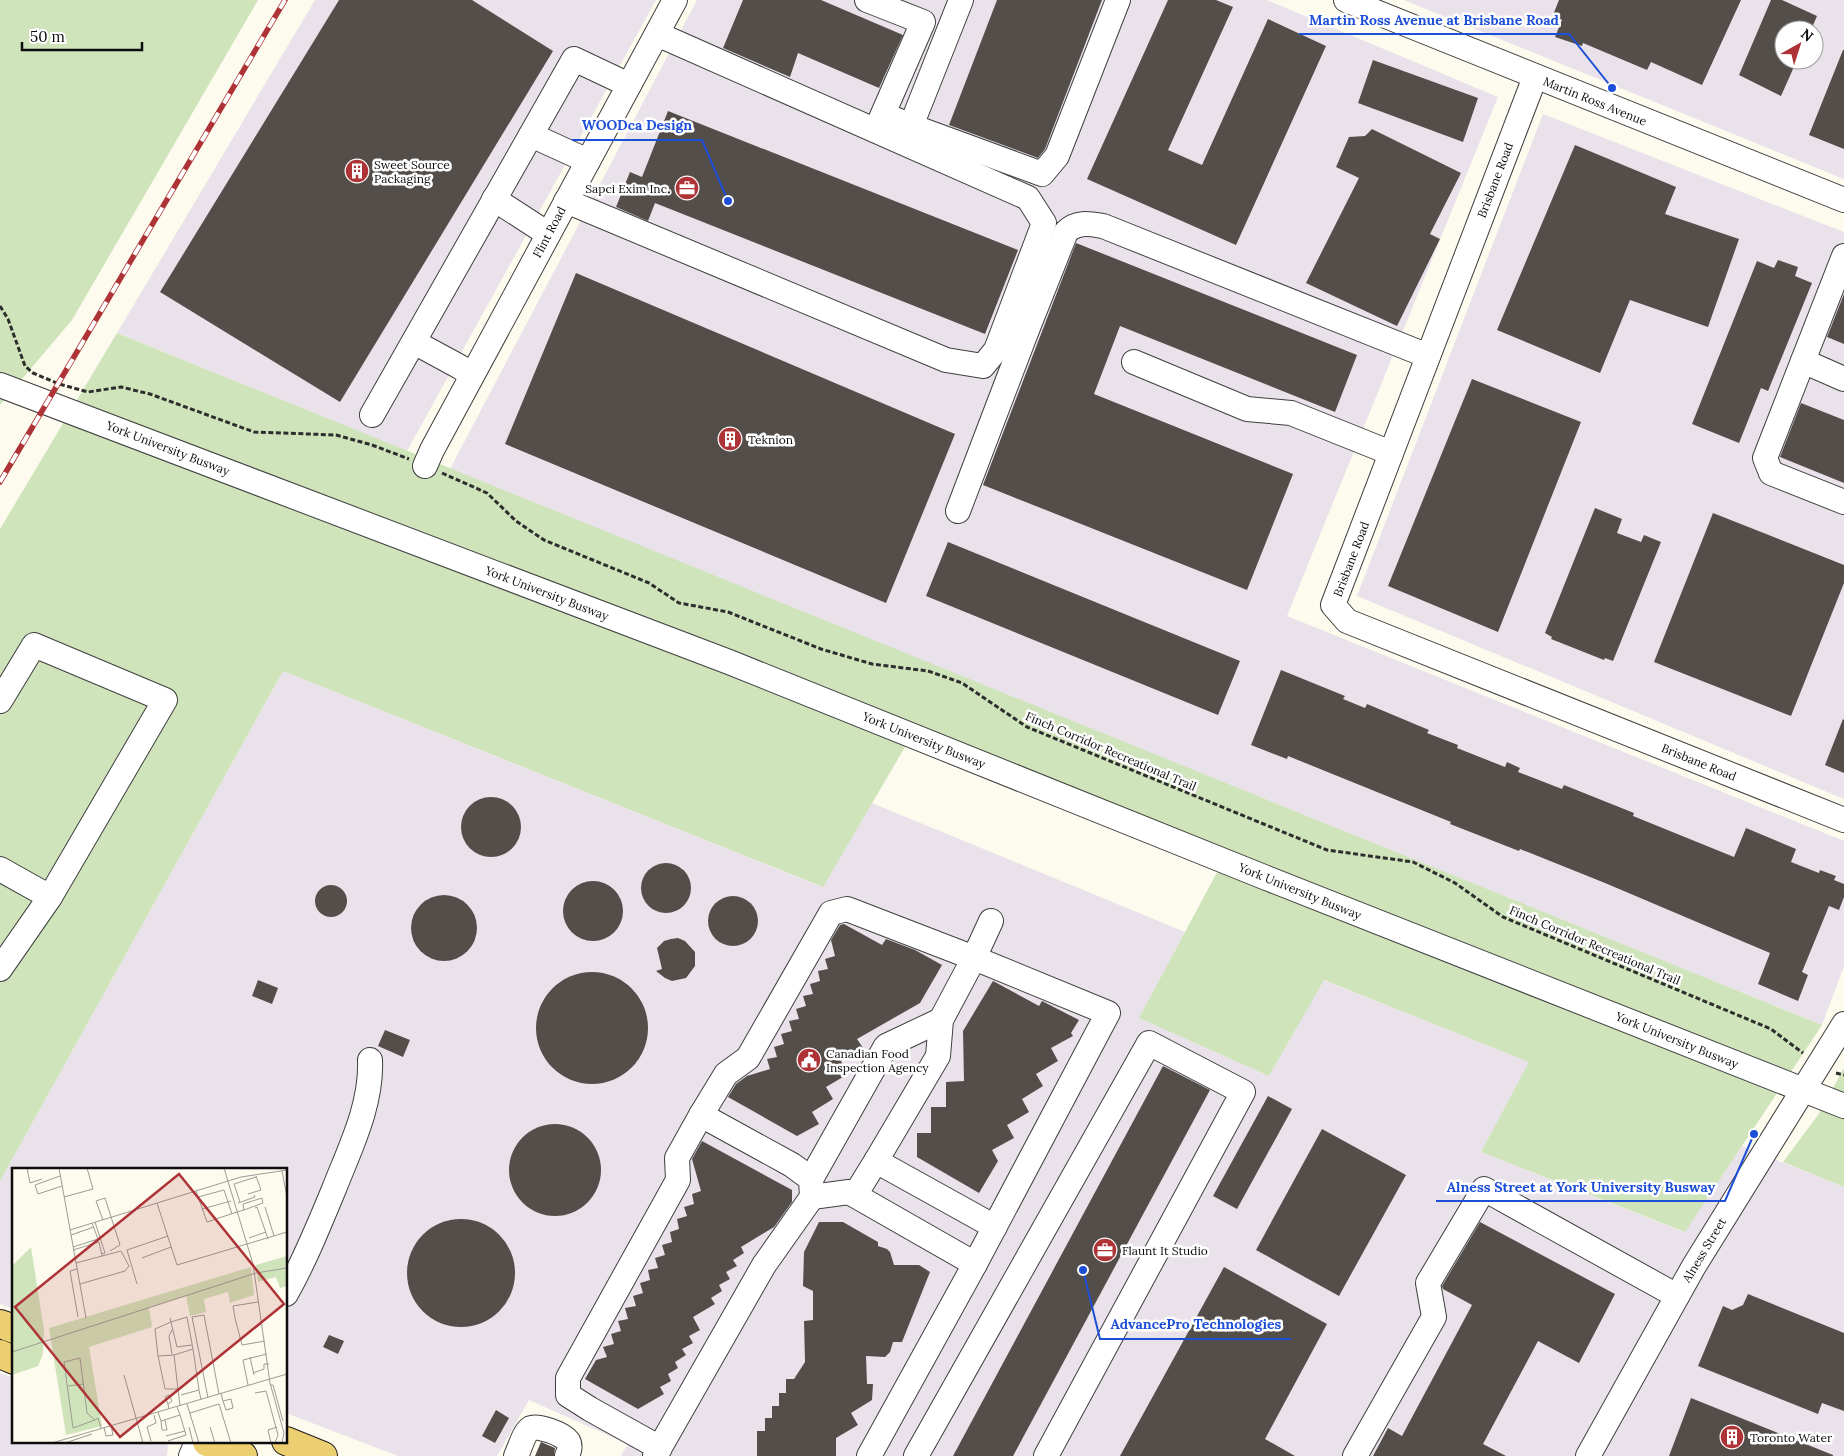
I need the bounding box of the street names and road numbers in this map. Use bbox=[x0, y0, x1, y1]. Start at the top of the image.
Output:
street label: Martin Ross Avenue bbox=[1541, 73, 1649, 129]
street label: Brisbane Road bbox=[1474, 140, 1516, 220]
street label: Flint Road bbox=[529, 204, 569, 260]
street label: York University Busway bbox=[103, 417, 233, 479]
street label: Brisbane Road bbox=[1330, 519, 1372, 599]
street label: York University Busway bbox=[482, 562, 612, 624]
street label: York University Busway bbox=[859, 708, 988, 772]
street label: Finch Corridor Recreational Trail bbox=[1023, 708, 1199, 794]
street label: Brisbane Road bbox=[1659, 740, 1739, 784]
street label: York University Busway bbox=[1235, 859, 1364, 923]
street label: Finch Corridor Recreational Trail bbox=[1507, 902, 1683, 988]
street label: York University Busway bbox=[1612, 1008, 1741, 1072]
street label: Alness Street bbox=[1678, 1215, 1729, 1286]

